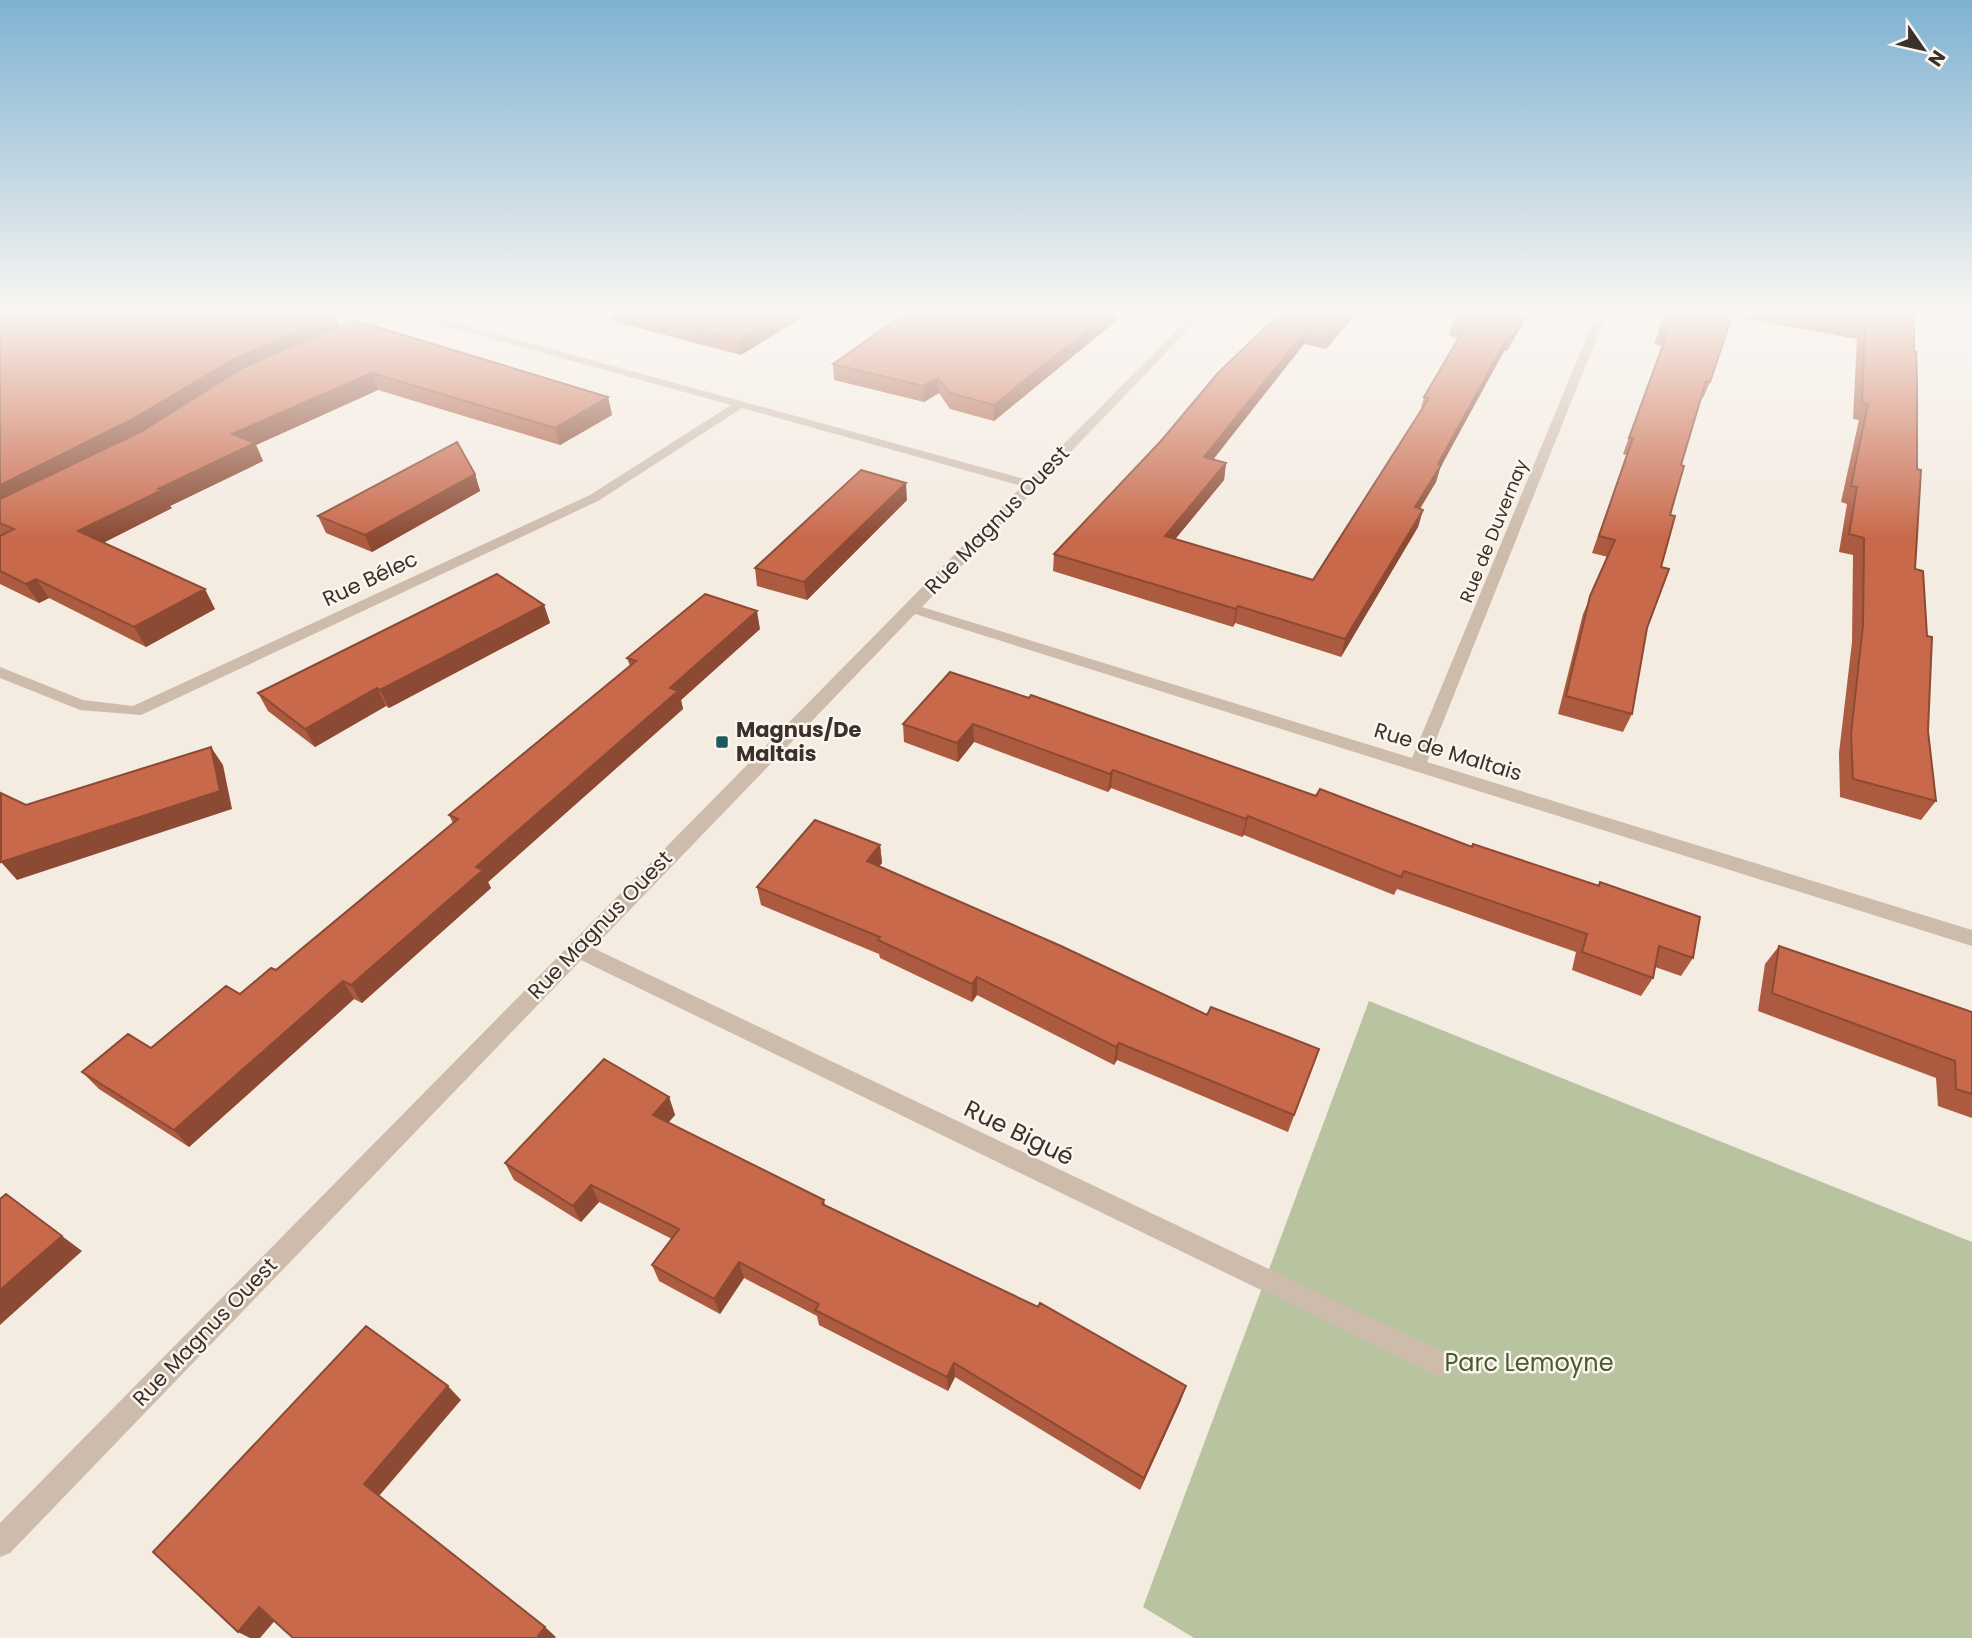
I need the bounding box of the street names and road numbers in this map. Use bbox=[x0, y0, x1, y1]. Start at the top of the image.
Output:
street label: Rue Magnus Ouest bbox=[918, 439, 1075, 600]
street label: Rue de Duvernay bbox=[1453, 455, 1534, 606]
street label: Rue Bélec bbox=[318, 544, 422, 613]
street label: Rue de Maltais bbox=[1371, 715, 1526, 788]
street label: Rue Magnus Ouest bbox=[521, 844, 678, 1005]
street label: Rue Bigué bbox=[959, 1092, 1080, 1173]
street label: Rue Magnus Ouest bbox=[126, 1251, 283, 1412]

